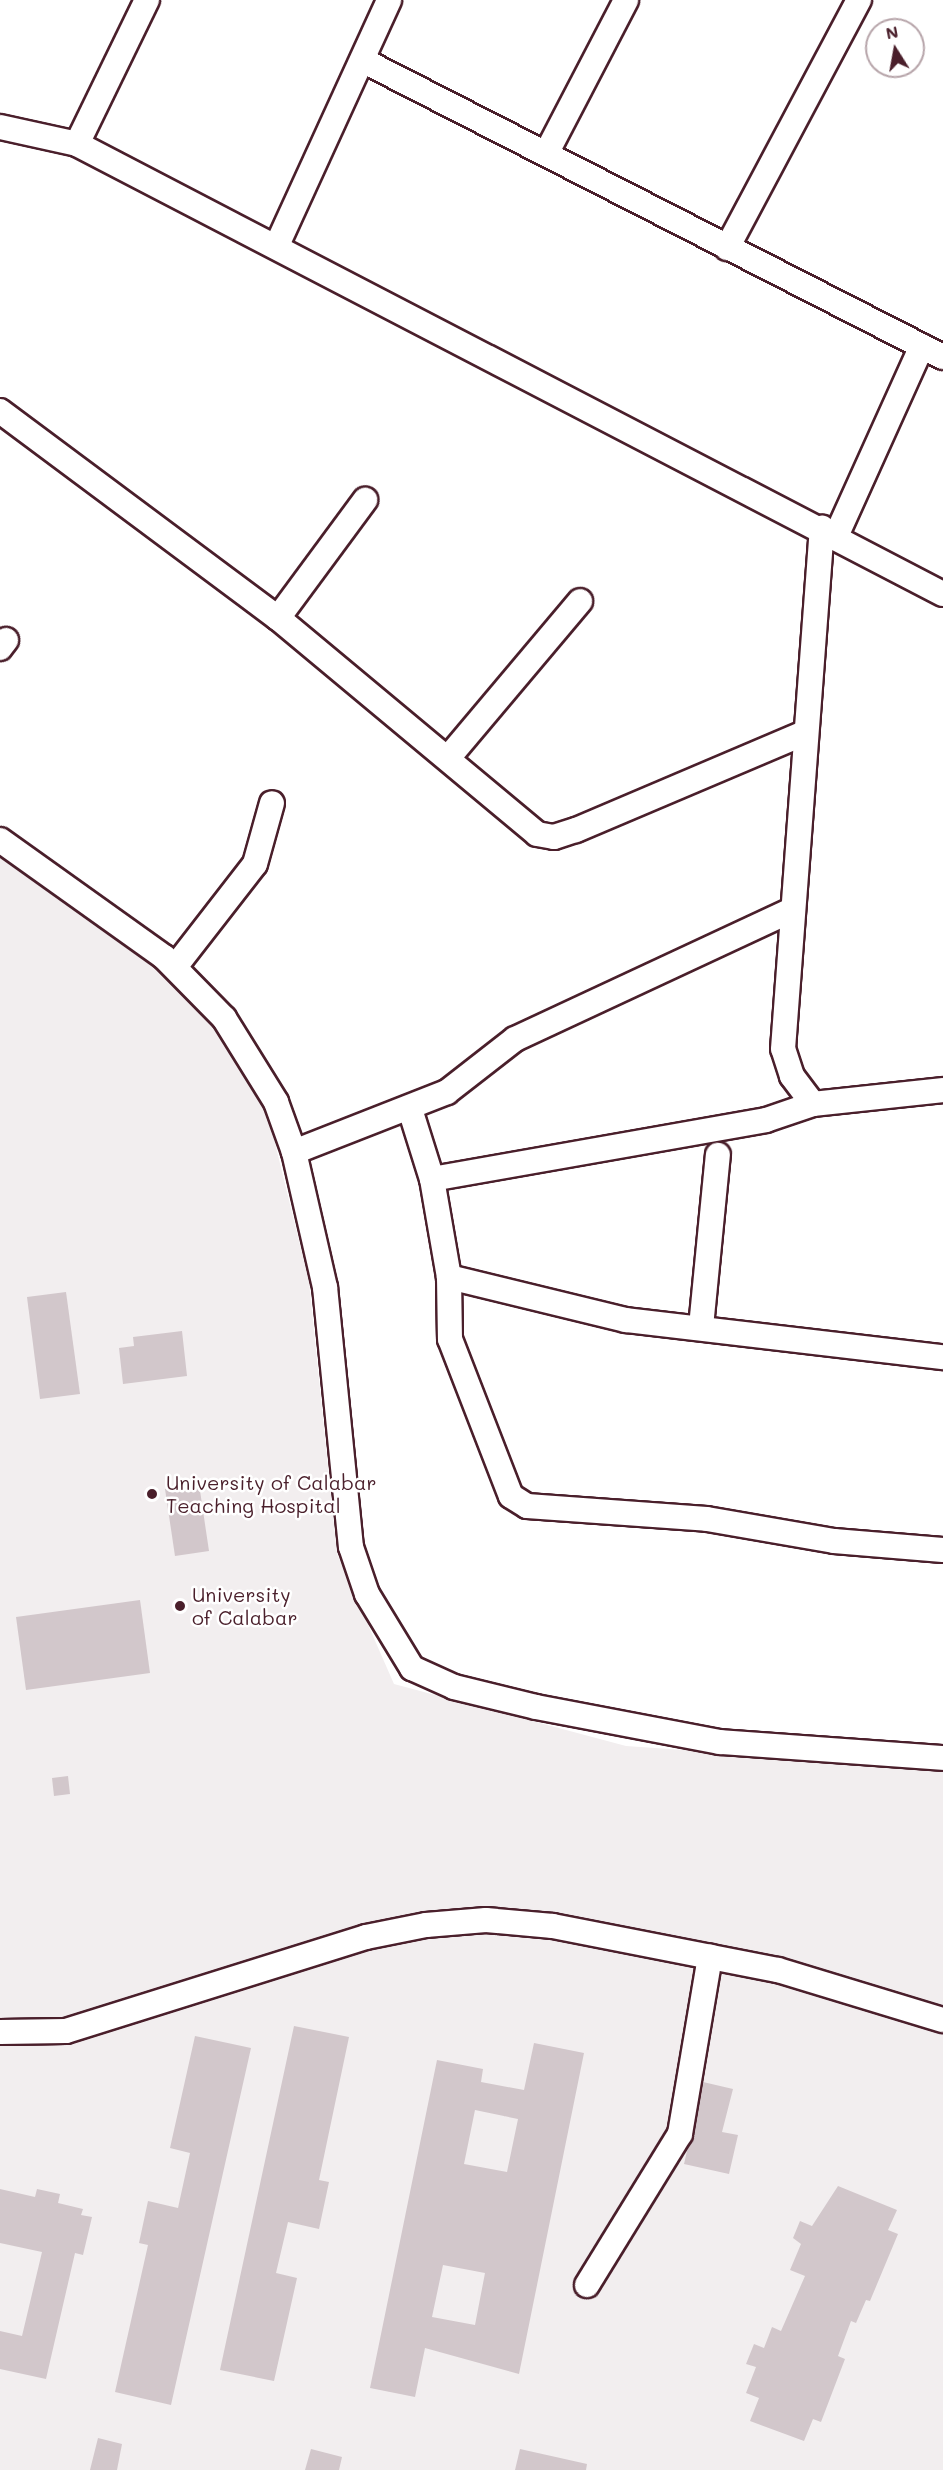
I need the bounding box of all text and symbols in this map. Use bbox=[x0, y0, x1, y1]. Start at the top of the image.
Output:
north arrow bbox=[865, 18, 925, 78]
text: N bbox=[884, 20, 900, 43]
place label: University of Calabar Teaching Hospital bbox=[166, 1470, 377, 1517]
marker: University of Calabar Teaching Hospital bbox=[143, 1485, 161, 1503]
place label: University of Calabar bbox=[192, 1582, 297, 1629]
marker: University of Calabar bbox=[173, 1599, 187, 1613]

